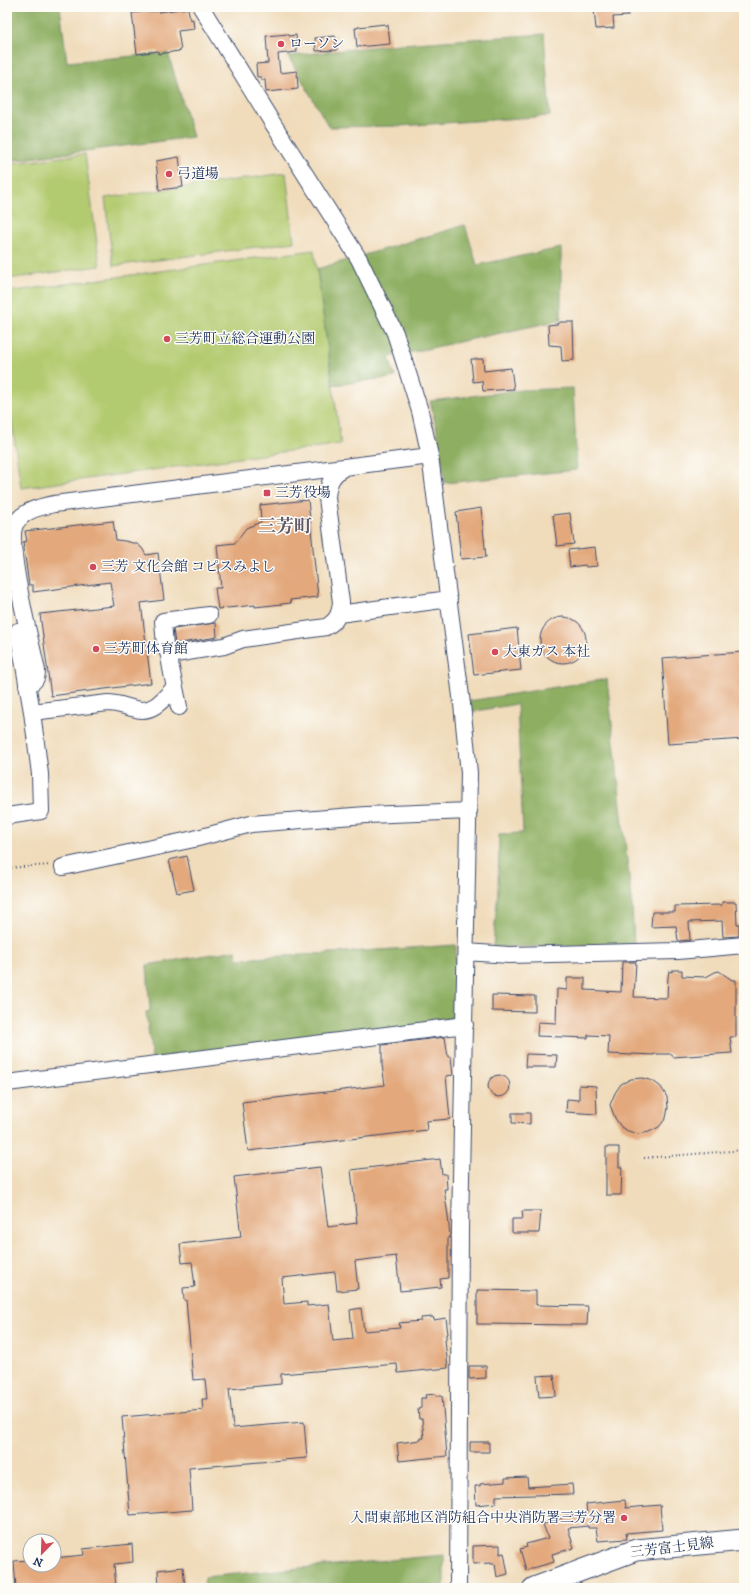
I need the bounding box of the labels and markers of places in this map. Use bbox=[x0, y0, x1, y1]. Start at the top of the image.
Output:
place label: ローソン bbox=[289, 35, 344, 53]
marker: ローソン bbox=[276, 39, 286, 49]
place label: 弓道場 bbox=[177, 165, 219, 183]
marker: 弓道場 bbox=[164, 169, 174, 179]
place label: 三芳町立総合運動公園 bbox=[175, 330, 315, 348]
marker: 三芳町立総合運動公園 bbox=[162, 334, 172, 344]
place label: 三芳役場 bbox=[275, 484, 331, 502]
marker: 三芳役場 bbox=[262, 488, 272, 498]
place label: 三芳 文化会館 コピスみよし bbox=[101, 558, 275, 576]
marker: 三芳 文化会館 コピスみよし bbox=[88, 562, 98, 572]
place label: 三芳町体育館 bbox=[104, 640, 188, 658]
place label: 大東ガス 本社 bbox=[503, 643, 590, 661]
marker: 三芳町体育館 bbox=[91, 644, 101, 654]
marker: 大東ガス 本社 bbox=[490, 647, 500, 657]
place label: 入間東部地区消防組合中央消防署三芳分署 bbox=[350, 1509, 616, 1527]
marker: 入間東部地区消防組合中央消防署三芳分署 bbox=[619, 1513, 629, 1523]

